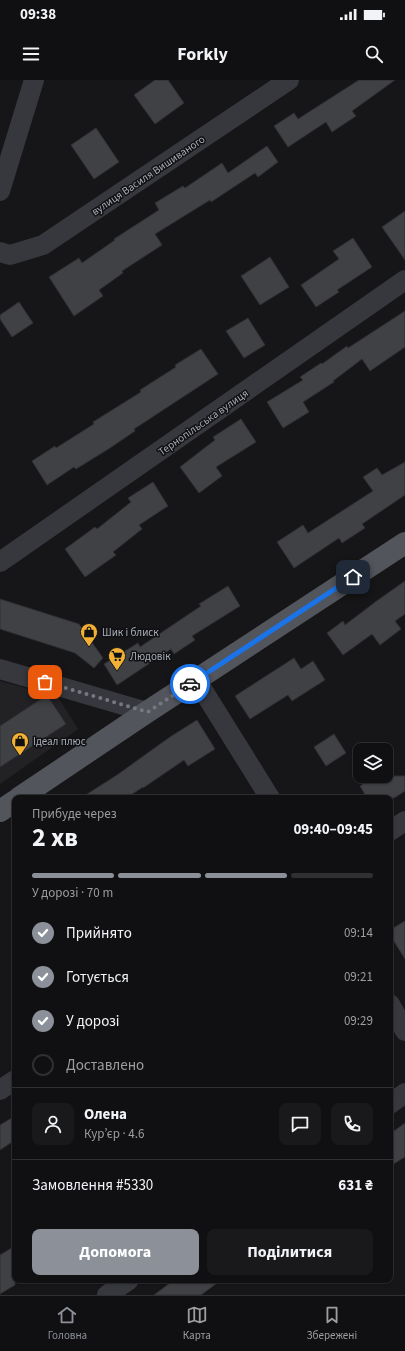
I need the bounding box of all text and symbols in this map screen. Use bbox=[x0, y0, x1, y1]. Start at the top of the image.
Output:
text: 09:38 bbox=[20, 4, 56, 25]
text: Forkly bbox=[177, 42, 228, 67]
icon: menu bbox=[20, 43, 42, 65]
icon: search bbox=[363, 43, 385, 65]
street label: вулиця Василя Вишиваного bbox=[89, 132, 208, 219]
street label: Тернопільська вулиця bbox=[155, 386, 251, 459]
pin bbox=[336, 560, 370, 594]
icon: home bbox=[342, 566, 364, 588]
shop icon: Шик і блиск bbox=[79, 622, 99, 647]
place label: Шик і блиск bbox=[102, 625, 159, 640]
supermarket icon: Людовік bbox=[107, 646, 127, 671]
place label: Людовік bbox=[130, 649, 171, 664]
courier bbox=[170, 664, 210, 704]
pin bbox=[28, 665, 62, 699]
icon: bag bbox=[34, 671, 56, 693]
icon: car bbox=[179, 673, 201, 695]
shop icon: Ідеал плюс bbox=[10, 731, 30, 756]
place label: Ідеал плюс bbox=[33, 734, 86, 749]
map controls bbox=[353, 743, 393, 783]
button: layers bbox=[353, 743, 393, 783]
text: Прибуде через bbox=[32, 805, 117, 823]
text: 2 хв bbox=[32, 819, 78, 856]
text: 09:40–09:45 bbox=[293, 819, 373, 840]
text: У дорозі · 70 m bbox=[32, 884, 113, 902]
icon: check bbox=[32, 922, 54, 944]
text: Прийнято bbox=[66, 923, 132, 944]
text: 09:14 bbox=[344, 924, 373, 942]
icon: check bbox=[32, 966, 54, 988]
text: Готується bbox=[66, 967, 129, 988]
text: 09:21 bbox=[344, 968, 373, 986]
icon: check bbox=[32, 1010, 54, 1032]
text: У дорозі bbox=[66, 1011, 120, 1032]
text: 09:29 bbox=[344, 1012, 373, 1030]
text: Доставлено bbox=[66, 1055, 144, 1076]
button: person bbox=[32, 1103, 74, 1145]
button: chat bbox=[279, 1103, 321, 1145]
button: phone bbox=[331, 1103, 373, 1145]
text: Олена bbox=[84, 1104, 127, 1125]
text: Кур’єр · 4.6 bbox=[84, 1125, 144, 1143]
text: Замовлення #5330 bbox=[32, 1175, 153, 1196]
text: 631 ₴ bbox=[338, 1175, 373, 1196]
button: Допомога bbox=[32, 1229, 199, 1275]
button: Поділитися bbox=[207, 1229, 373, 1275]
tab: Головна bbox=[48, 1304, 87, 1343]
tab: Карта bbox=[183, 1304, 211, 1343]
tab: Збережені bbox=[306, 1304, 357, 1343]

